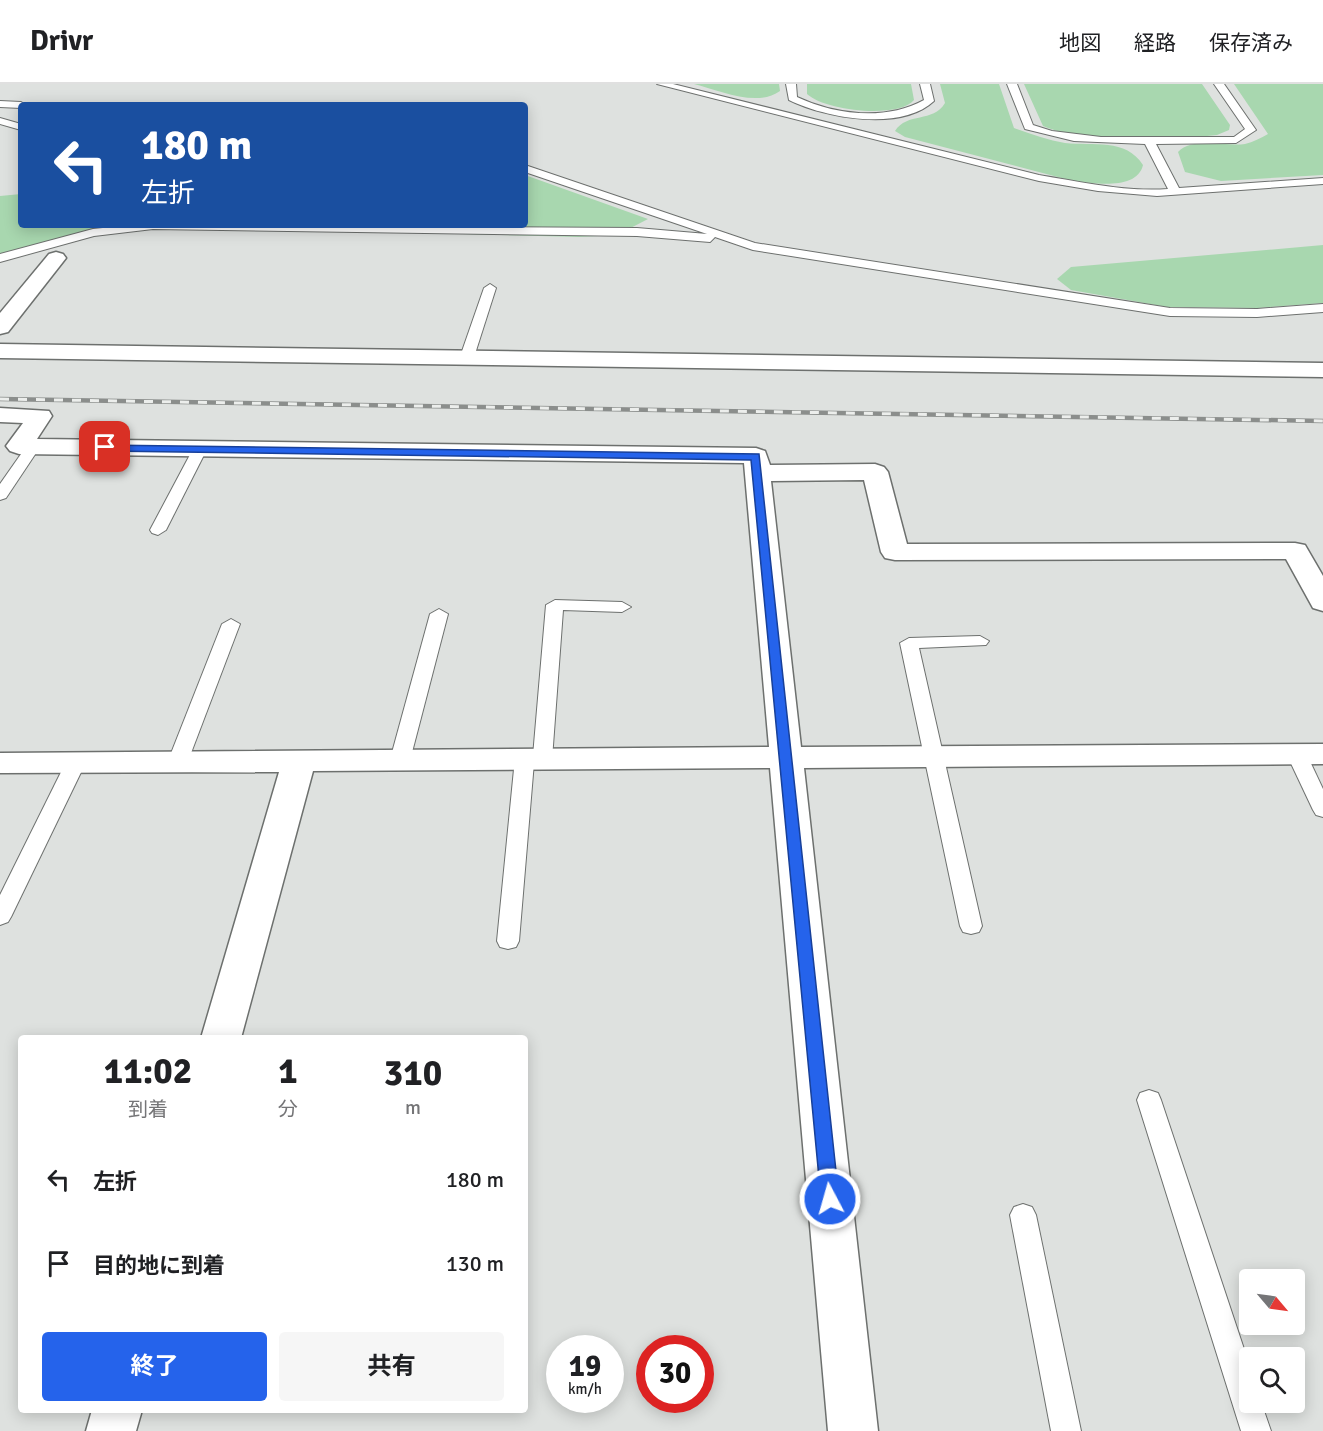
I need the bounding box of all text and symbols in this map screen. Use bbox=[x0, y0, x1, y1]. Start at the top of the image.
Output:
text: Drivr bbox=[30, 24, 93, 58]
text: 地図 bbox=[1059, 30, 1101, 56]
text: 経路 bbox=[1134, 30, 1176, 56]
text: 保存済み bbox=[1209, 30, 1293, 56]
text: 180 m bbox=[141, 120, 252, 171]
icon: left bbox=[42, 126, 120, 204]
text: 左折 bbox=[141, 177, 195, 210]
pin bbox=[79, 421, 130, 472]
icon: arrive bbox=[88, 430, 121, 463]
text: 11:02 bbox=[104, 1049, 192, 1094]
text: 1 bbox=[278, 1049, 298, 1094]
text: 310 bbox=[384, 1051, 442, 1096]
text: m bbox=[405, 1095, 421, 1120]
text: 到着 bbox=[128, 1097, 168, 1122]
text: 分 bbox=[278, 1097, 298, 1122]
icon: left bbox=[42, 1163, 75, 1196]
text: 180 m bbox=[446, 1166, 504, 1193]
position arrow bbox=[798, 1167, 862, 1231]
text: 左折 bbox=[93, 1168, 137, 1195]
icon: arrive bbox=[42, 1247, 75, 1280]
text: 130 m bbox=[446, 1250, 504, 1277]
text: 目的地に到着 bbox=[93, 1252, 225, 1279]
north arrow bbox=[1239, 1269, 1305, 1335]
map controls bbox=[1239, 1269, 1305, 1413]
button: 終了 bbox=[42, 1332, 267, 1401]
button: 共有 bbox=[279, 1332, 504, 1401]
speed limit sign: 30 bbox=[636, 1335, 714, 1413]
button: search bbox=[1239, 1347, 1305, 1413]
text: 19 bbox=[569, 1348, 601, 1385]
text: km/h bbox=[568, 1380, 602, 1398]

